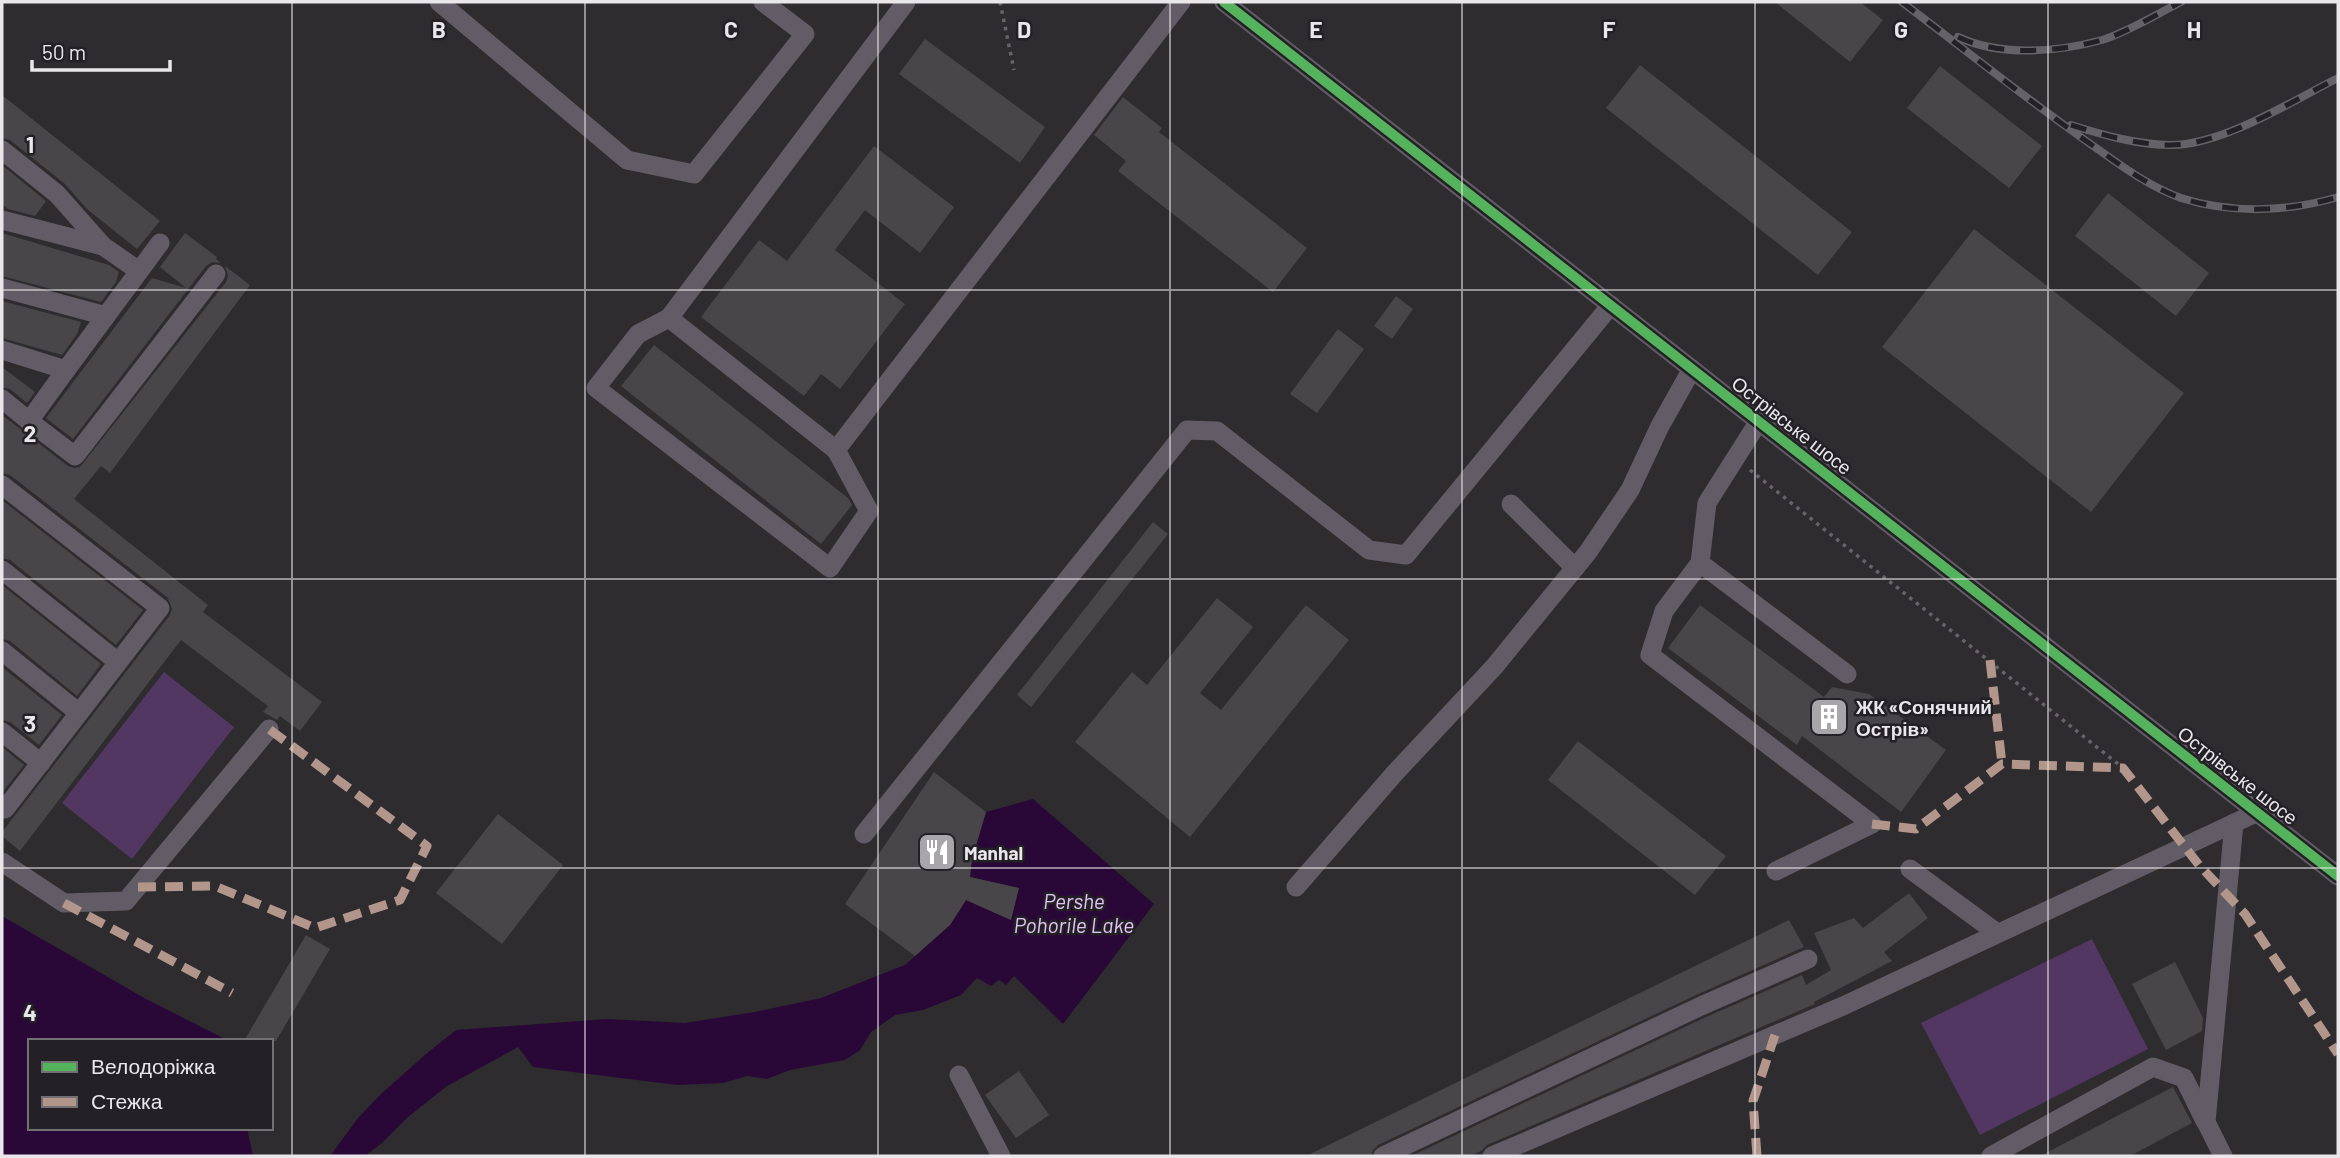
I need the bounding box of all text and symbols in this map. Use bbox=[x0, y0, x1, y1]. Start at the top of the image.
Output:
text: B bbox=[432, 15, 446, 43]
text: C bbox=[724, 15, 738, 43]
text: D bbox=[1017, 15, 1031, 43]
text: E bbox=[1309, 15, 1323, 43]
text: F bbox=[1603, 15, 1616, 43]
text: G bbox=[1894, 15, 1908, 43]
text: H bbox=[2187, 15, 2201, 43]
scale bar bbox=[32, 28, 170, 72]
text: 50 m bbox=[42, 39, 86, 64]
text: 1 bbox=[26, 130, 34, 158]
street label: Острівське шосе bbox=[1727, 371, 1857, 479]
text: 2 bbox=[24, 419, 36, 447]
place label: ЖК «Сонячний Острів» bbox=[1855, 695, 1992, 740]
building icon: ЖК «Сонячний Острів» bbox=[1808, 696, 1850, 738]
text: 3 bbox=[24, 709, 36, 737]
street label: Острівське шосе bbox=[2173, 721, 2303, 829]
restaurant icon: Manhal bbox=[916, 831, 958, 873]
place label: Manhal bbox=[964, 841, 1023, 864]
water label: Pershe Pohorile Lake bbox=[1014, 888, 1134, 937]
text: 4 bbox=[23, 998, 37, 1026]
legend bbox=[28, 1039, 273, 1130]
text: Велодоріжка bbox=[91, 1053, 216, 1078]
text: Стежка bbox=[91, 1088, 163, 1113]

